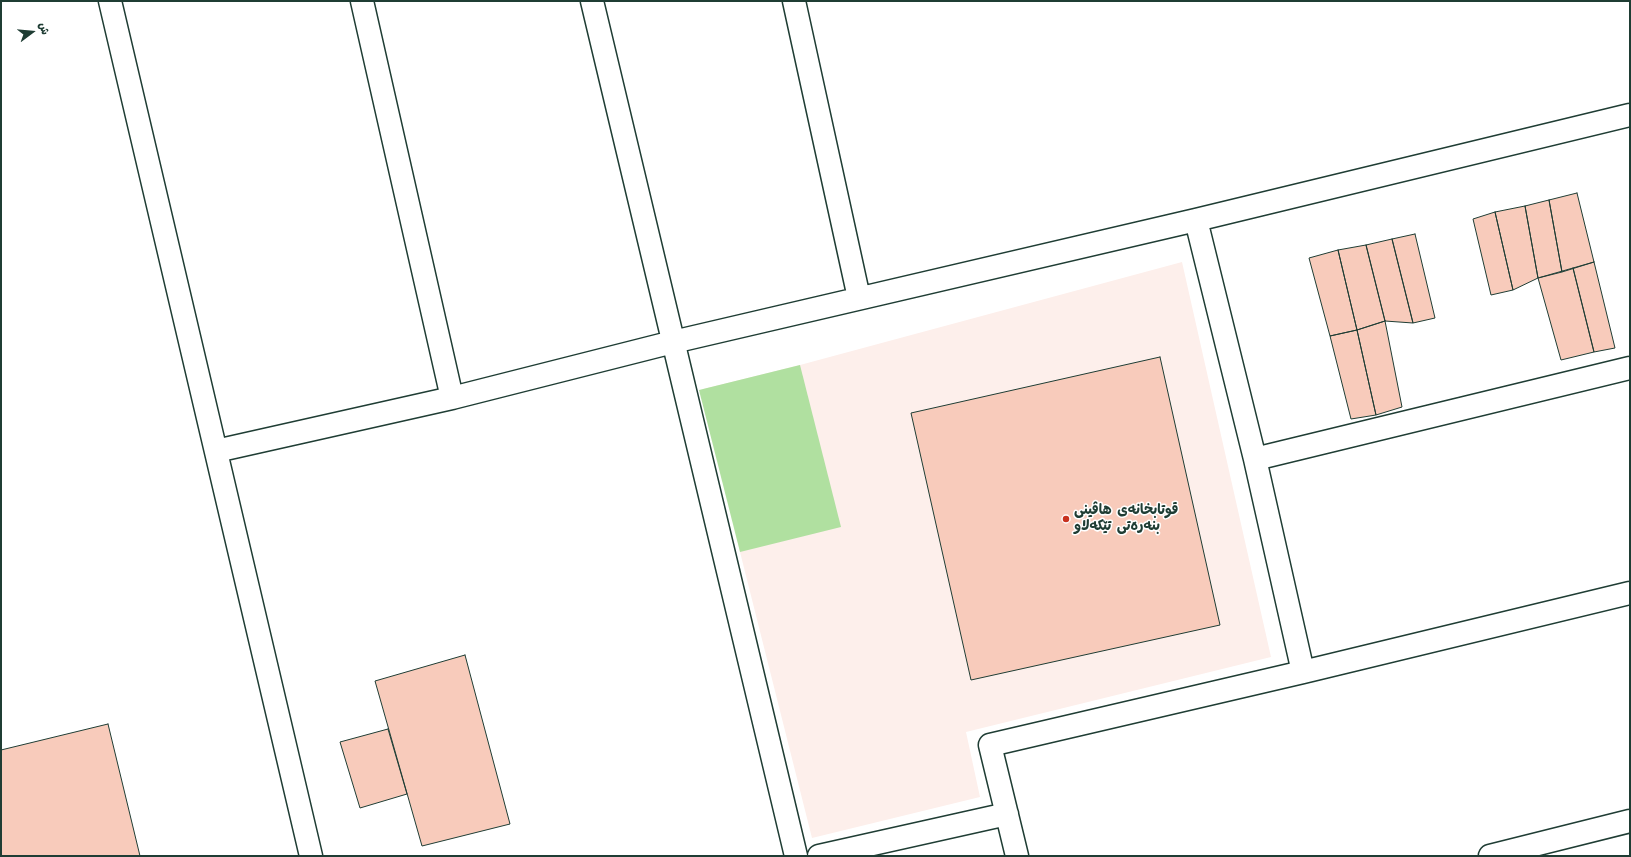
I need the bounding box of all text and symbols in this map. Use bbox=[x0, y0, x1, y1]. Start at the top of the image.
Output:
north arrow bbox=[12, 12, 52, 52]
text: ش bbox=[35, 21, 53, 36]
place label: قوتابخانەی هاڤینی بنەرەتی تێکەلاو bbox=[1074, 503, 1178, 536]
marker: قوتابخانەی هاڤینی بنەرەتی تێکەلاو bbox=[1061, 514, 1071, 524]

